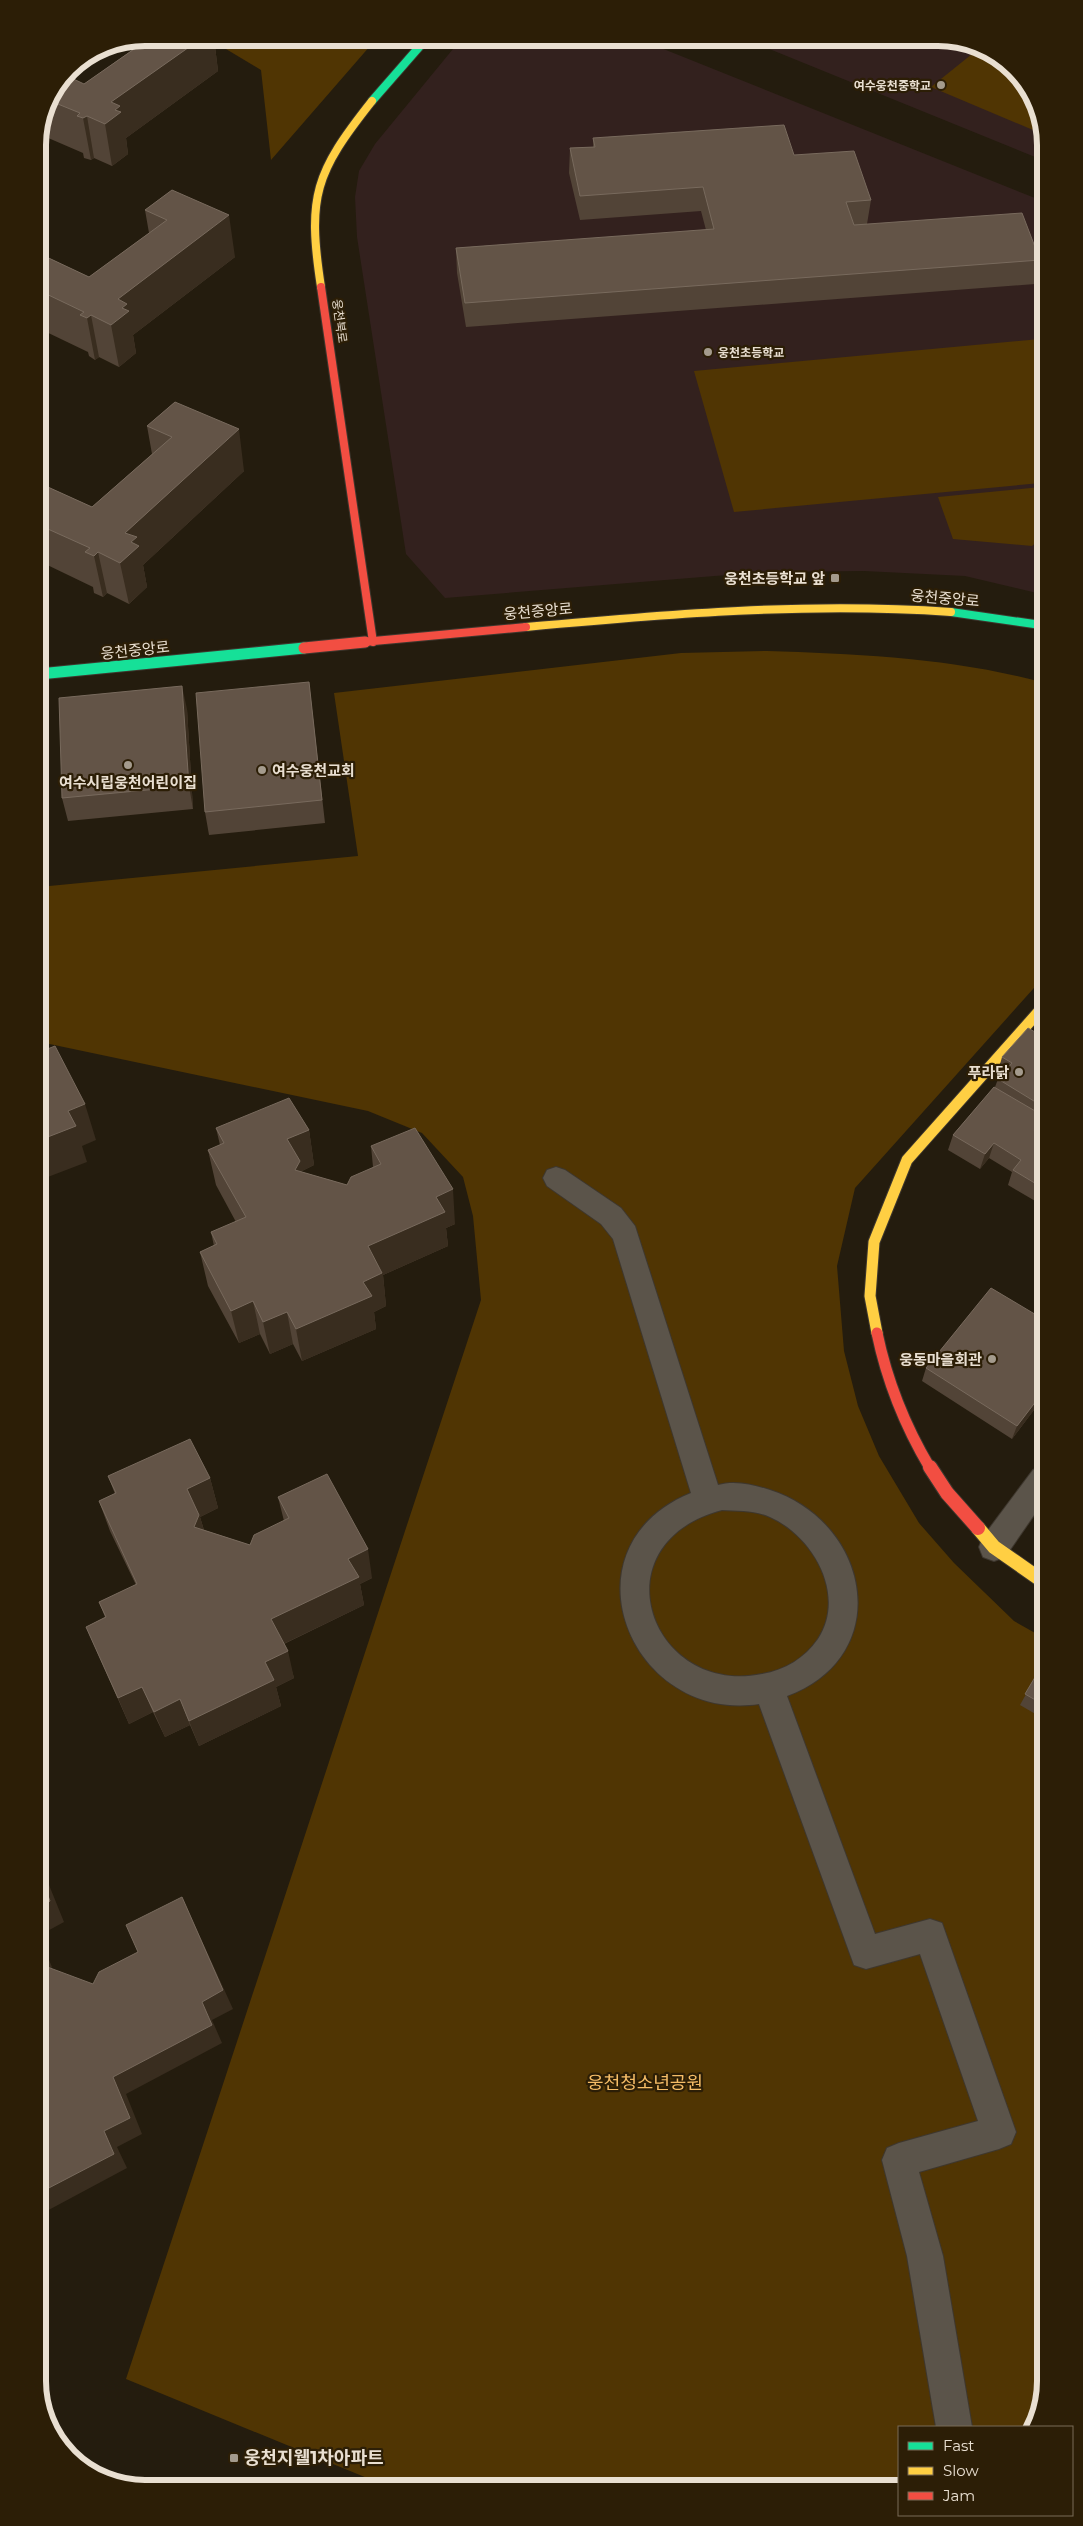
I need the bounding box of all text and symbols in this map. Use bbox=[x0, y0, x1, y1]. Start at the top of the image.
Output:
place label: 여수웅천중학교 bbox=[854, 78, 931, 93]
marker: 여수웅천중학교 bbox=[935, 79, 947, 91]
street label: 웅천북로 bbox=[329, 298, 351, 344]
place label: 웅천초등학교 bbox=[718, 345, 784, 360]
marker: 웅천초등학교 bbox=[702, 346, 714, 358]
place label: 웅천초등학교 앞 bbox=[724, 569, 825, 588]
marker: 웅천초등학교 앞 bbox=[829, 572, 841, 584]
street label: 웅천중앙로 bbox=[910, 586, 980, 610]
street label: 웅천중앙로 bbox=[503, 599, 573, 623]
street label: 웅천중앙로 bbox=[100, 637, 170, 663]
marker: 여수시립웅천어린이집 bbox=[122, 759, 134, 771]
place label: 여수웅천교회 bbox=[272, 761, 355, 780]
marker: 여수웅천교회 bbox=[256, 764, 268, 776]
place label: 여수시립웅천어린이집 bbox=[59, 773, 197, 792]
place label: 푸라닭 bbox=[968, 1063, 1009, 1082]
marker: 푸라닭 bbox=[1013, 1066, 1025, 1078]
place label: 웅동마을회관 bbox=[899, 1350, 982, 1369]
marker: 웅동마을회관 bbox=[986, 1353, 998, 1365]
park label: 웅천청소년공원 bbox=[587, 2072, 703, 2094]
legend bbox=[898, 2426, 1073, 2516]
text: Fast bbox=[943, 2436, 974, 2455]
place label: 웅천지웰1차아파트 bbox=[244, 2447, 384, 2469]
marker: 웅천지웰1차아파트 bbox=[228, 2452, 240, 2464]
text: Slow bbox=[943, 2461, 979, 2480]
text: Jam bbox=[942, 2486, 975, 2505]

